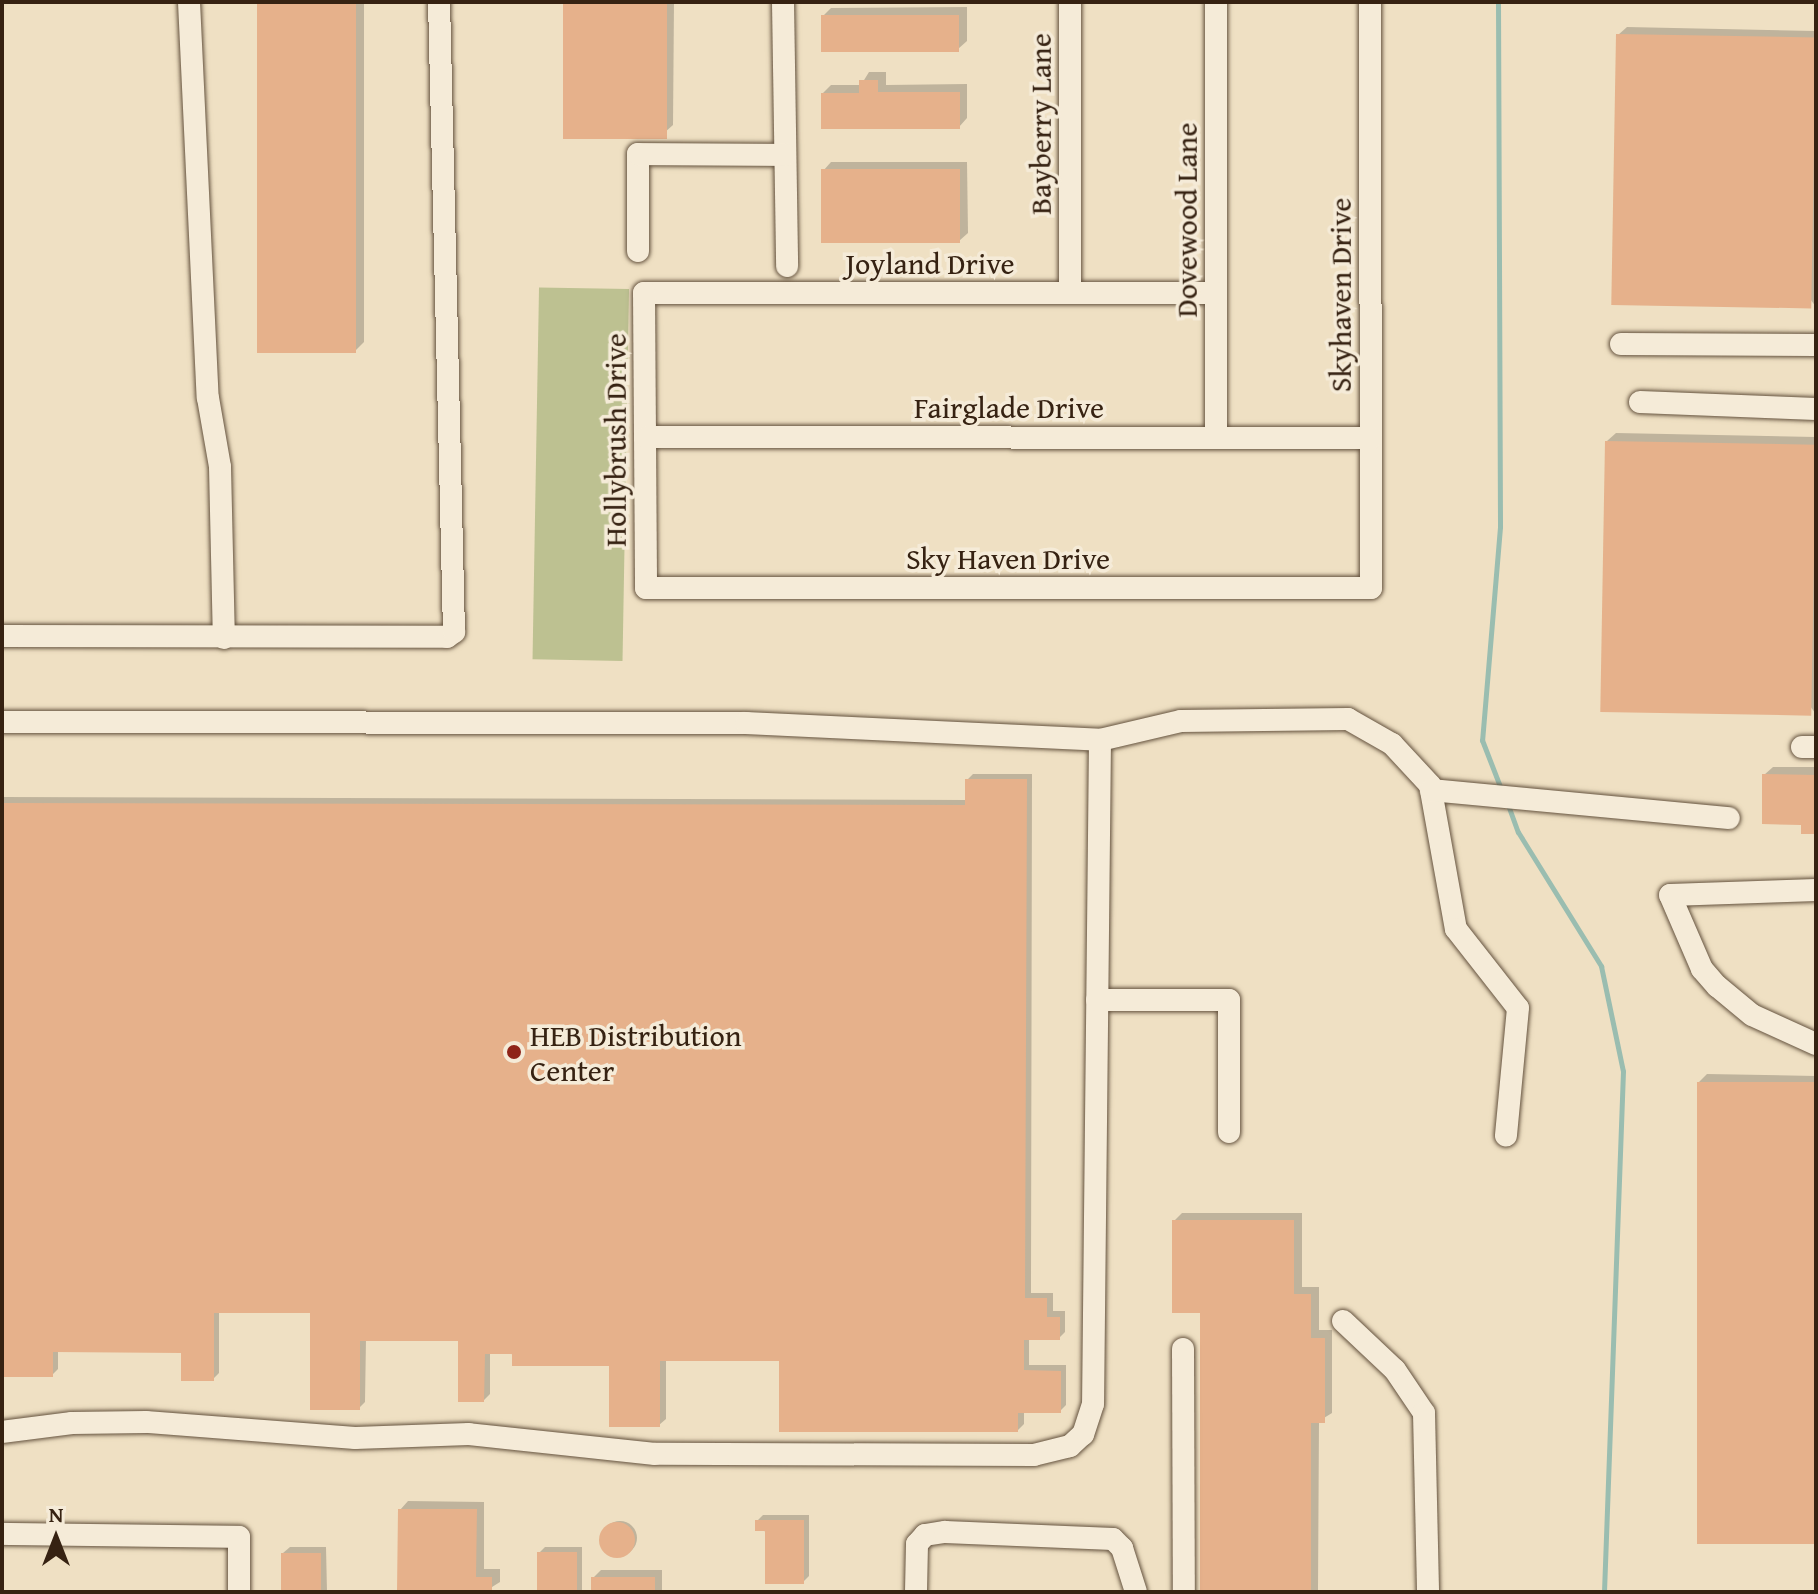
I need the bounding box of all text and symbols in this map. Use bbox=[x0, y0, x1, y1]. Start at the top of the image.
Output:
street label: Bayberry Lane bbox=[1022, 33, 1058, 215]
street label: Dovewood Lane bbox=[1168, 122, 1204, 318]
street label: Skyhaven Drive bbox=[1322, 198, 1358, 392]
street label: Joyland Drive bbox=[845, 245, 1015, 281]
street label: Hollybrush Drive bbox=[597, 333, 633, 547]
street label: Fairglade Drive bbox=[914, 389, 1104, 425]
street label: Sky Haven Drive bbox=[906, 540, 1110, 576]
place label: HEB Distribution Center bbox=[530, 1017, 742, 1088]
marker: HEB Distribution Center bbox=[505, 1043, 523, 1061]
north arrow bbox=[16, 1498, 96, 1578]
text: N bbox=[49, 1498, 63, 1530]

